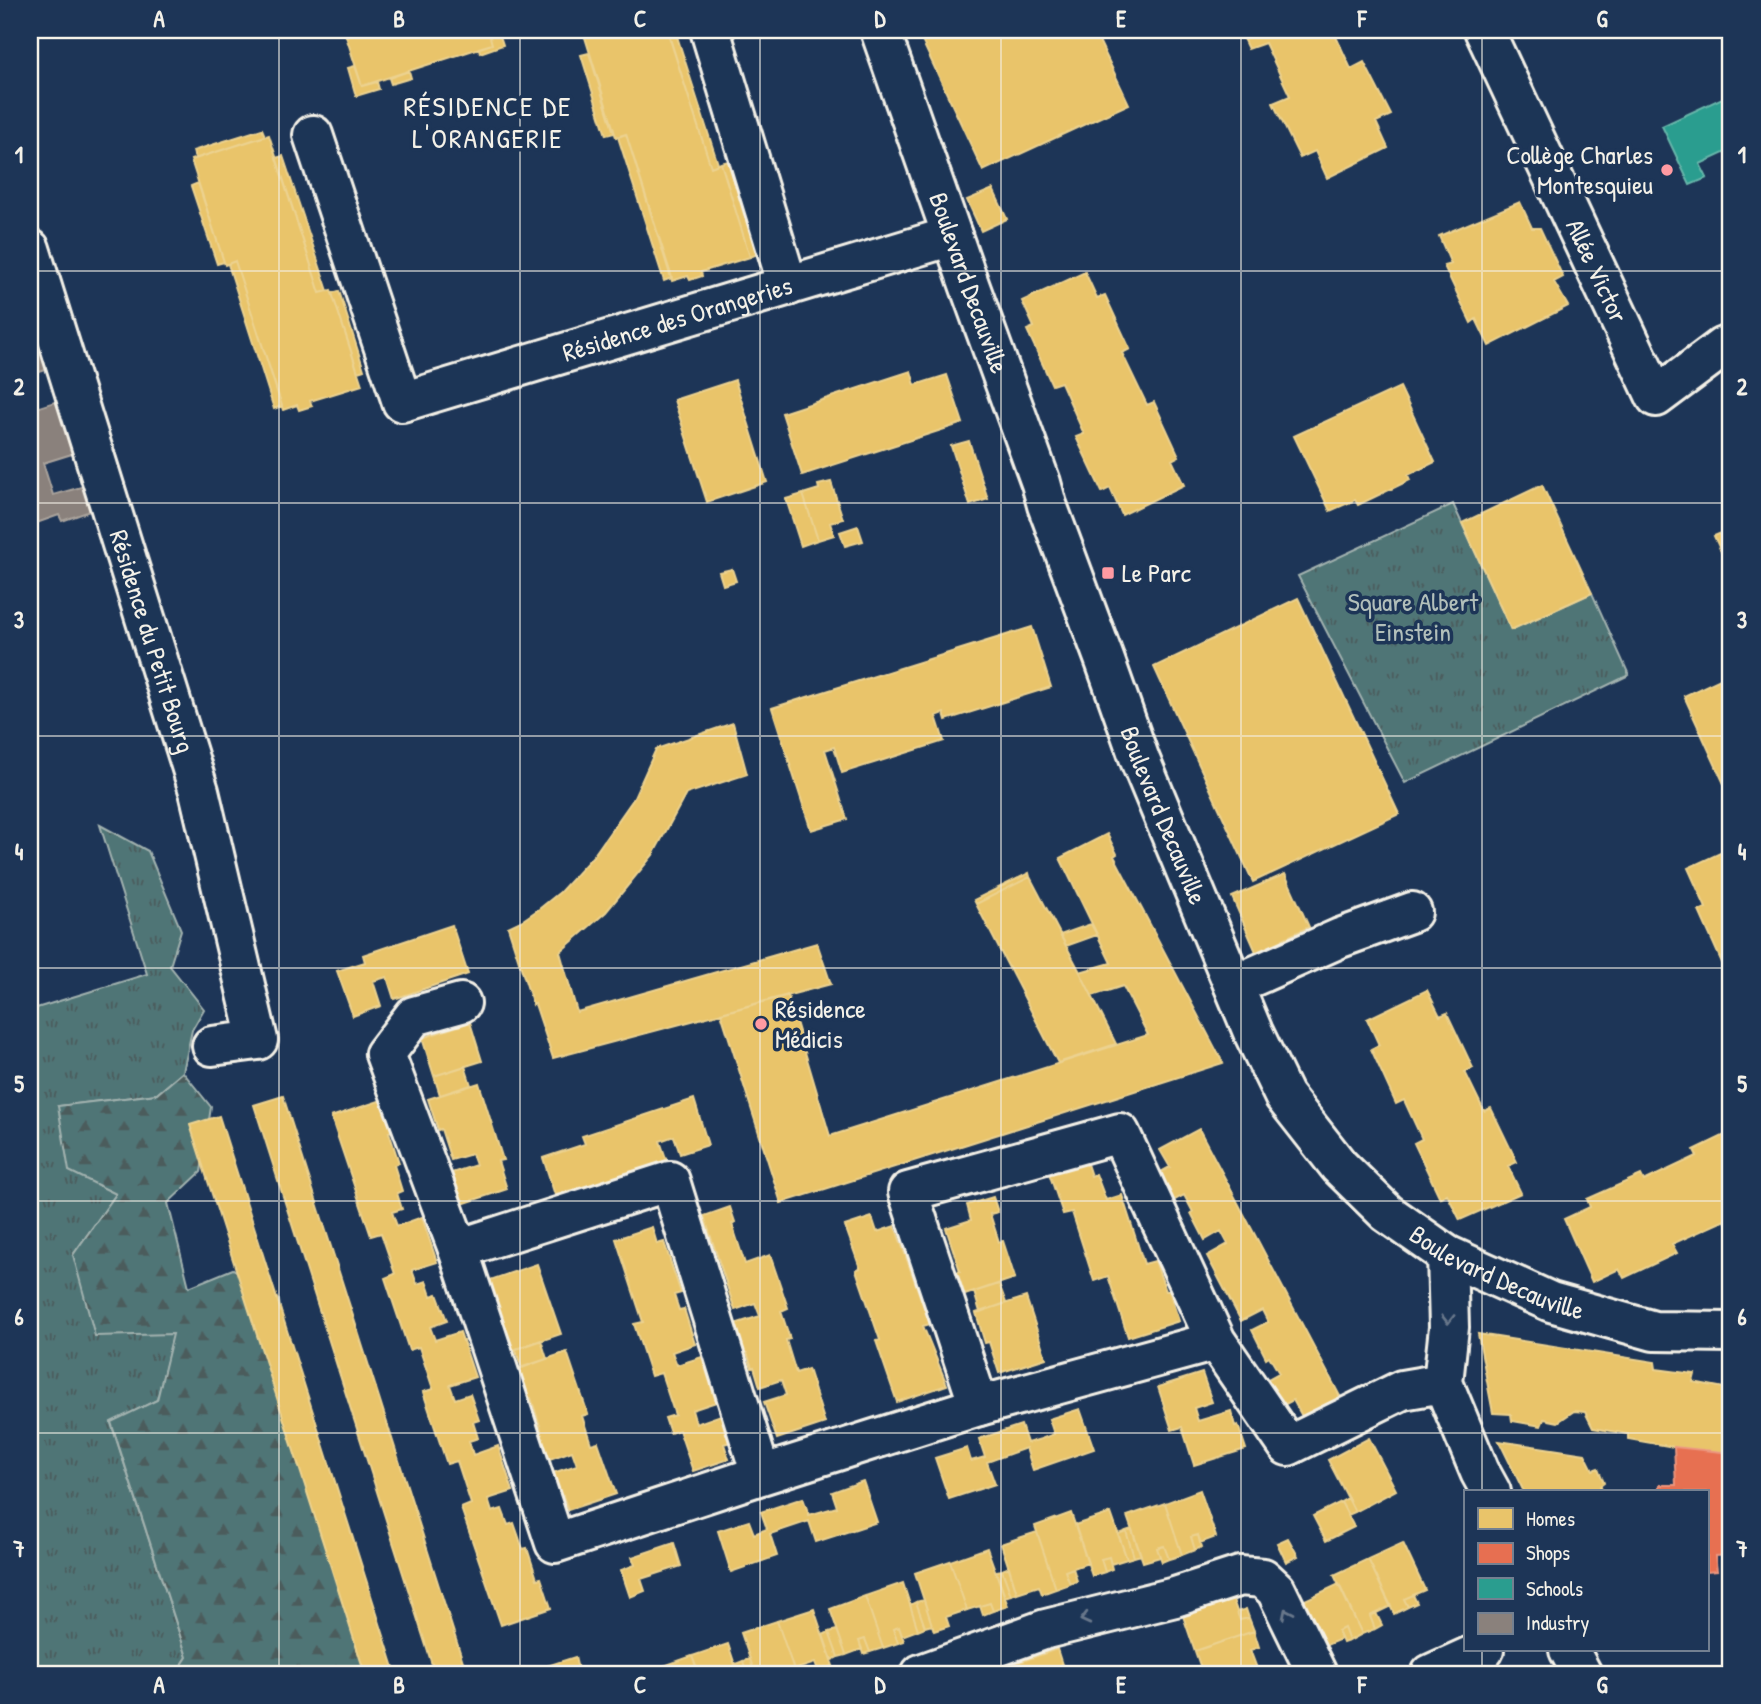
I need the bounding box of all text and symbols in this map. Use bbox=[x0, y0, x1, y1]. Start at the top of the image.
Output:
text: A bbox=[153, 3, 165, 34]
text: B bbox=[393, 3, 405, 34]
text: C bbox=[634, 3, 646, 34]
text: D bbox=[875, 3, 887, 34]
text: E bbox=[1116, 3, 1127, 34]
text: F bbox=[1357, 3, 1368, 34]
text: G bbox=[1596, 3, 1608, 34]
district label: RÉSIDENCE DE L'ORANGERIE bbox=[404, 87, 572, 157]
place label: Collège Charles Montesquieu bbox=[1506, 137, 1653, 202]
text: 1 bbox=[15, 139, 23, 170]
text: 1 bbox=[1738, 139, 1746, 170]
marker: Collège Charles Montesquieu bbox=[1659, 162, 1675, 178]
street label: Boulevard Decauville bbox=[921, 188, 1018, 378]
street label: Allée Victor bbox=[1558, 213, 1637, 328]
street label: Résidence des Orangeries bbox=[558, 267, 796, 370]
text: 2 bbox=[14, 371, 25, 402]
text: 2 bbox=[1737, 371, 1748, 402]
street label: Résidence du Petit Bourg bbox=[102, 526, 204, 757]
place label: Le Parc bbox=[1122, 555, 1191, 590]
marker: Le Parc bbox=[1100, 565, 1116, 581]
park label: Square Albert Einstein bbox=[1348, 584, 1479, 649]
text: 3 bbox=[14, 604, 24, 635]
text: 3 bbox=[1737, 604, 1747, 635]
street label: Boulevard Decauville bbox=[1112, 721, 1216, 909]
text: 4 bbox=[15, 836, 24, 867]
text: 4 bbox=[1738, 836, 1747, 867]
place label: Résidence Médicis bbox=[775, 991, 866, 1056]
marker: Résidence Médicis bbox=[753, 1016, 769, 1032]
text: 5 bbox=[14, 1068, 24, 1099]
text: 5 bbox=[1737, 1068, 1747, 1099]
street label: Boulevard Decauville bbox=[1403, 1216, 1588, 1327]
text: 6 bbox=[14, 1301, 24, 1332]
text: 6 bbox=[1737, 1301, 1747, 1332]
one-way arrow bbox=[1440, 1315, 1456, 1325]
legend bbox=[1464, 1490, 1708, 1652]
text: Homes bbox=[1526, 1504, 1575, 1533]
text: 7 bbox=[12, 1533, 25, 1564]
text: 7 bbox=[1735, 1533, 1748, 1564]
text: Shops bbox=[1526, 1538, 1570, 1567]
text: Schools bbox=[1526, 1574, 1583, 1603]
one-way arrow bbox=[1281, 1608, 1295, 1620]
text: Industry bbox=[1526, 1608, 1589, 1637]
one-way arrow bbox=[1079, 1611, 1091, 1625]
text: A bbox=[153, 1669, 165, 1700]
text: B bbox=[393, 1669, 405, 1700]
text: C bbox=[634, 1669, 646, 1700]
text: D bbox=[875, 1669, 887, 1700]
text: E bbox=[1116, 1669, 1127, 1700]
text: F bbox=[1357, 1669, 1368, 1700]
text: G bbox=[1596, 1669, 1608, 1700]

